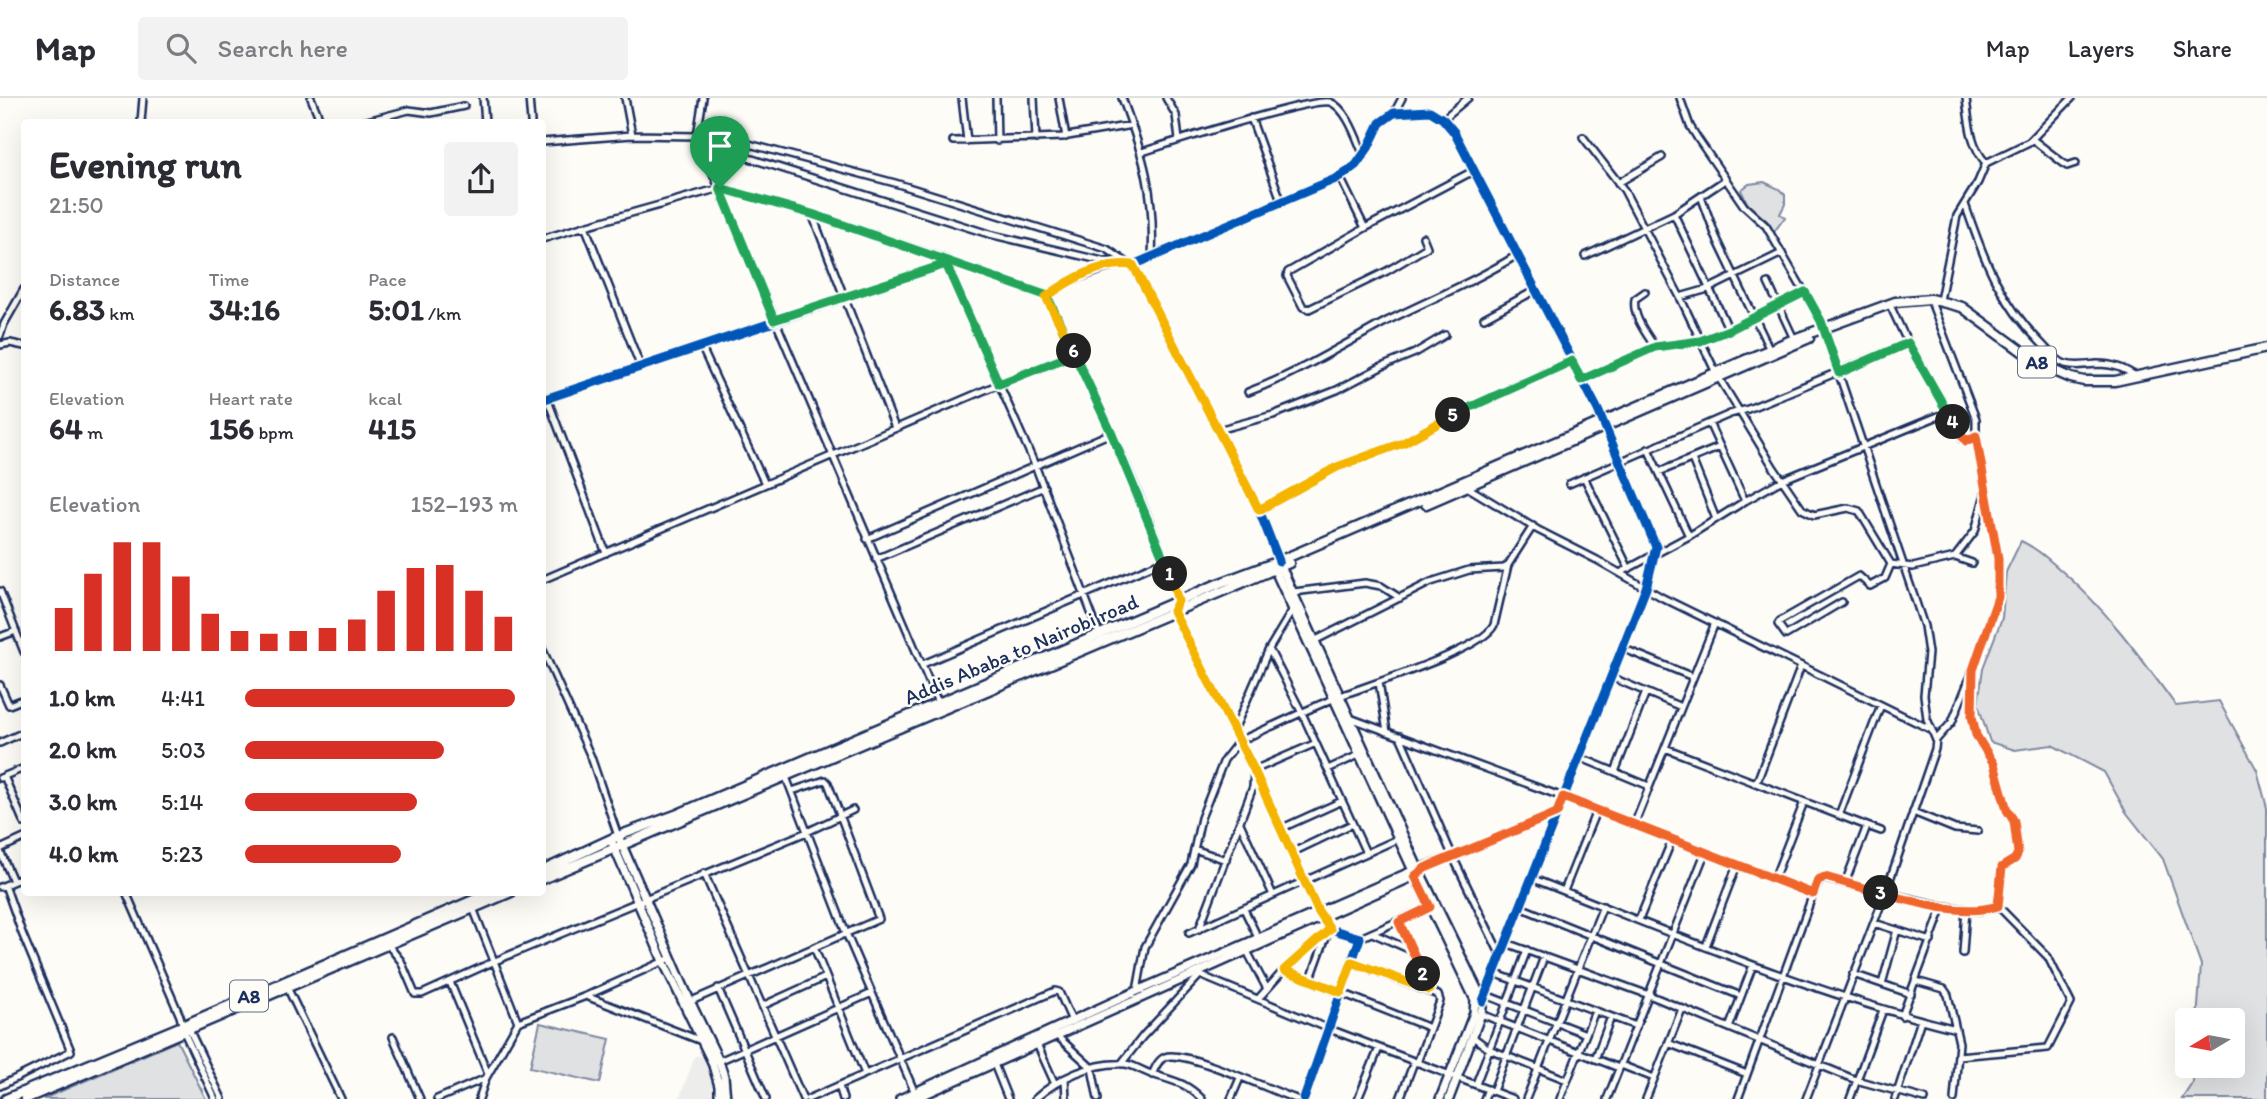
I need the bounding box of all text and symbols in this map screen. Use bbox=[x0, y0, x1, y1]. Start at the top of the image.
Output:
search box bbox=[138, 17, 628, 80]
text: Map bbox=[35, 29, 96, 68]
icon: search bbox=[162, 29, 200, 67]
text: Search here bbox=[218, 32, 348, 64]
text: Map bbox=[1986, 34, 2030, 63]
text: Layers bbox=[2068, 34, 2135, 63]
text: Share bbox=[2173, 34, 2232, 63]
pin bbox=[690, 116, 750, 188]
icon: arrive bbox=[701, 127, 739, 165]
text: Evening run bbox=[49, 142, 242, 188]
button: share bbox=[444, 142, 518, 216]
text: 21:50 bbox=[49, 191, 104, 219]
text: Distance bbox=[49, 268, 120, 291]
text: Time bbox=[209, 268, 249, 291]
text: Pace bbox=[368, 268, 406, 291]
text: 6.83 bbox=[49, 291, 105, 328]
text: 34:16 bbox=[209, 291, 280, 328]
text: 5:01 bbox=[368, 291, 424, 328]
text: km bbox=[105, 302, 134, 325]
text: /km bbox=[424, 302, 461, 325]
pin: 6 bbox=[1056, 334, 1092, 368]
text: 6 bbox=[1068, 339, 1079, 362]
road number: A8 bbox=[2018, 346, 2056, 378]
text: Elevation bbox=[49, 387, 125, 410]
text: Heart rate bbox=[209, 387, 293, 410]
text: kcal bbox=[368, 387, 402, 410]
pin: 5 bbox=[1436, 398, 1470, 432]
text: 5 bbox=[1448, 403, 1457, 426]
pin: 4 bbox=[1936, 404, 1970, 440]
text: 64 bbox=[49, 410, 83, 447]
text: 156 bbox=[209, 410, 254, 447]
text: 415 bbox=[368, 410, 416, 447]
text: 4 bbox=[1947, 410, 1958, 433]
text: m bbox=[83, 421, 103, 444]
text: bpm bbox=[254, 421, 294, 444]
text: Elevation bbox=[49, 490, 140, 518]
text: 152–193 m bbox=[411, 490, 518, 518]
pin: 1 bbox=[1152, 556, 1188, 592]
text: 1 bbox=[1165, 562, 1174, 585]
street label: Addis Ababa to Nairobi road bbox=[900, 588, 1142, 710]
text: 1.0 km bbox=[49, 684, 115, 712]
text: 4:41 bbox=[161, 684, 205, 712]
text: 2.0 km bbox=[49, 736, 117, 764]
text: 5:03 bbox=[161, 736, 205, 764]
text: 3.0 km bbox=[49, 788, 117, 816]
text: 5:14 bbox=[161, 788, 203, 816]
text: 4.0 km bbox=[49, 840, 118, 868]
text: 5:23 bbox=[161, 840, 203, 868]
pin: 3 bbox=[1864, 876, 1898, 910]
text: 3 bbox=[1875, 881, 1886, 904]
pin: 2 bbox=[1406, 956, 1440, 992]
text: 2 bbox=[1418, 962, 1428, 985]
road number: A8 bbox=[230, 980, 268, 1012]
north arrow bbox=[2175, 1008, 2245, 1078]
map controls bbox=[2175, 1008, 2245, 1078]

